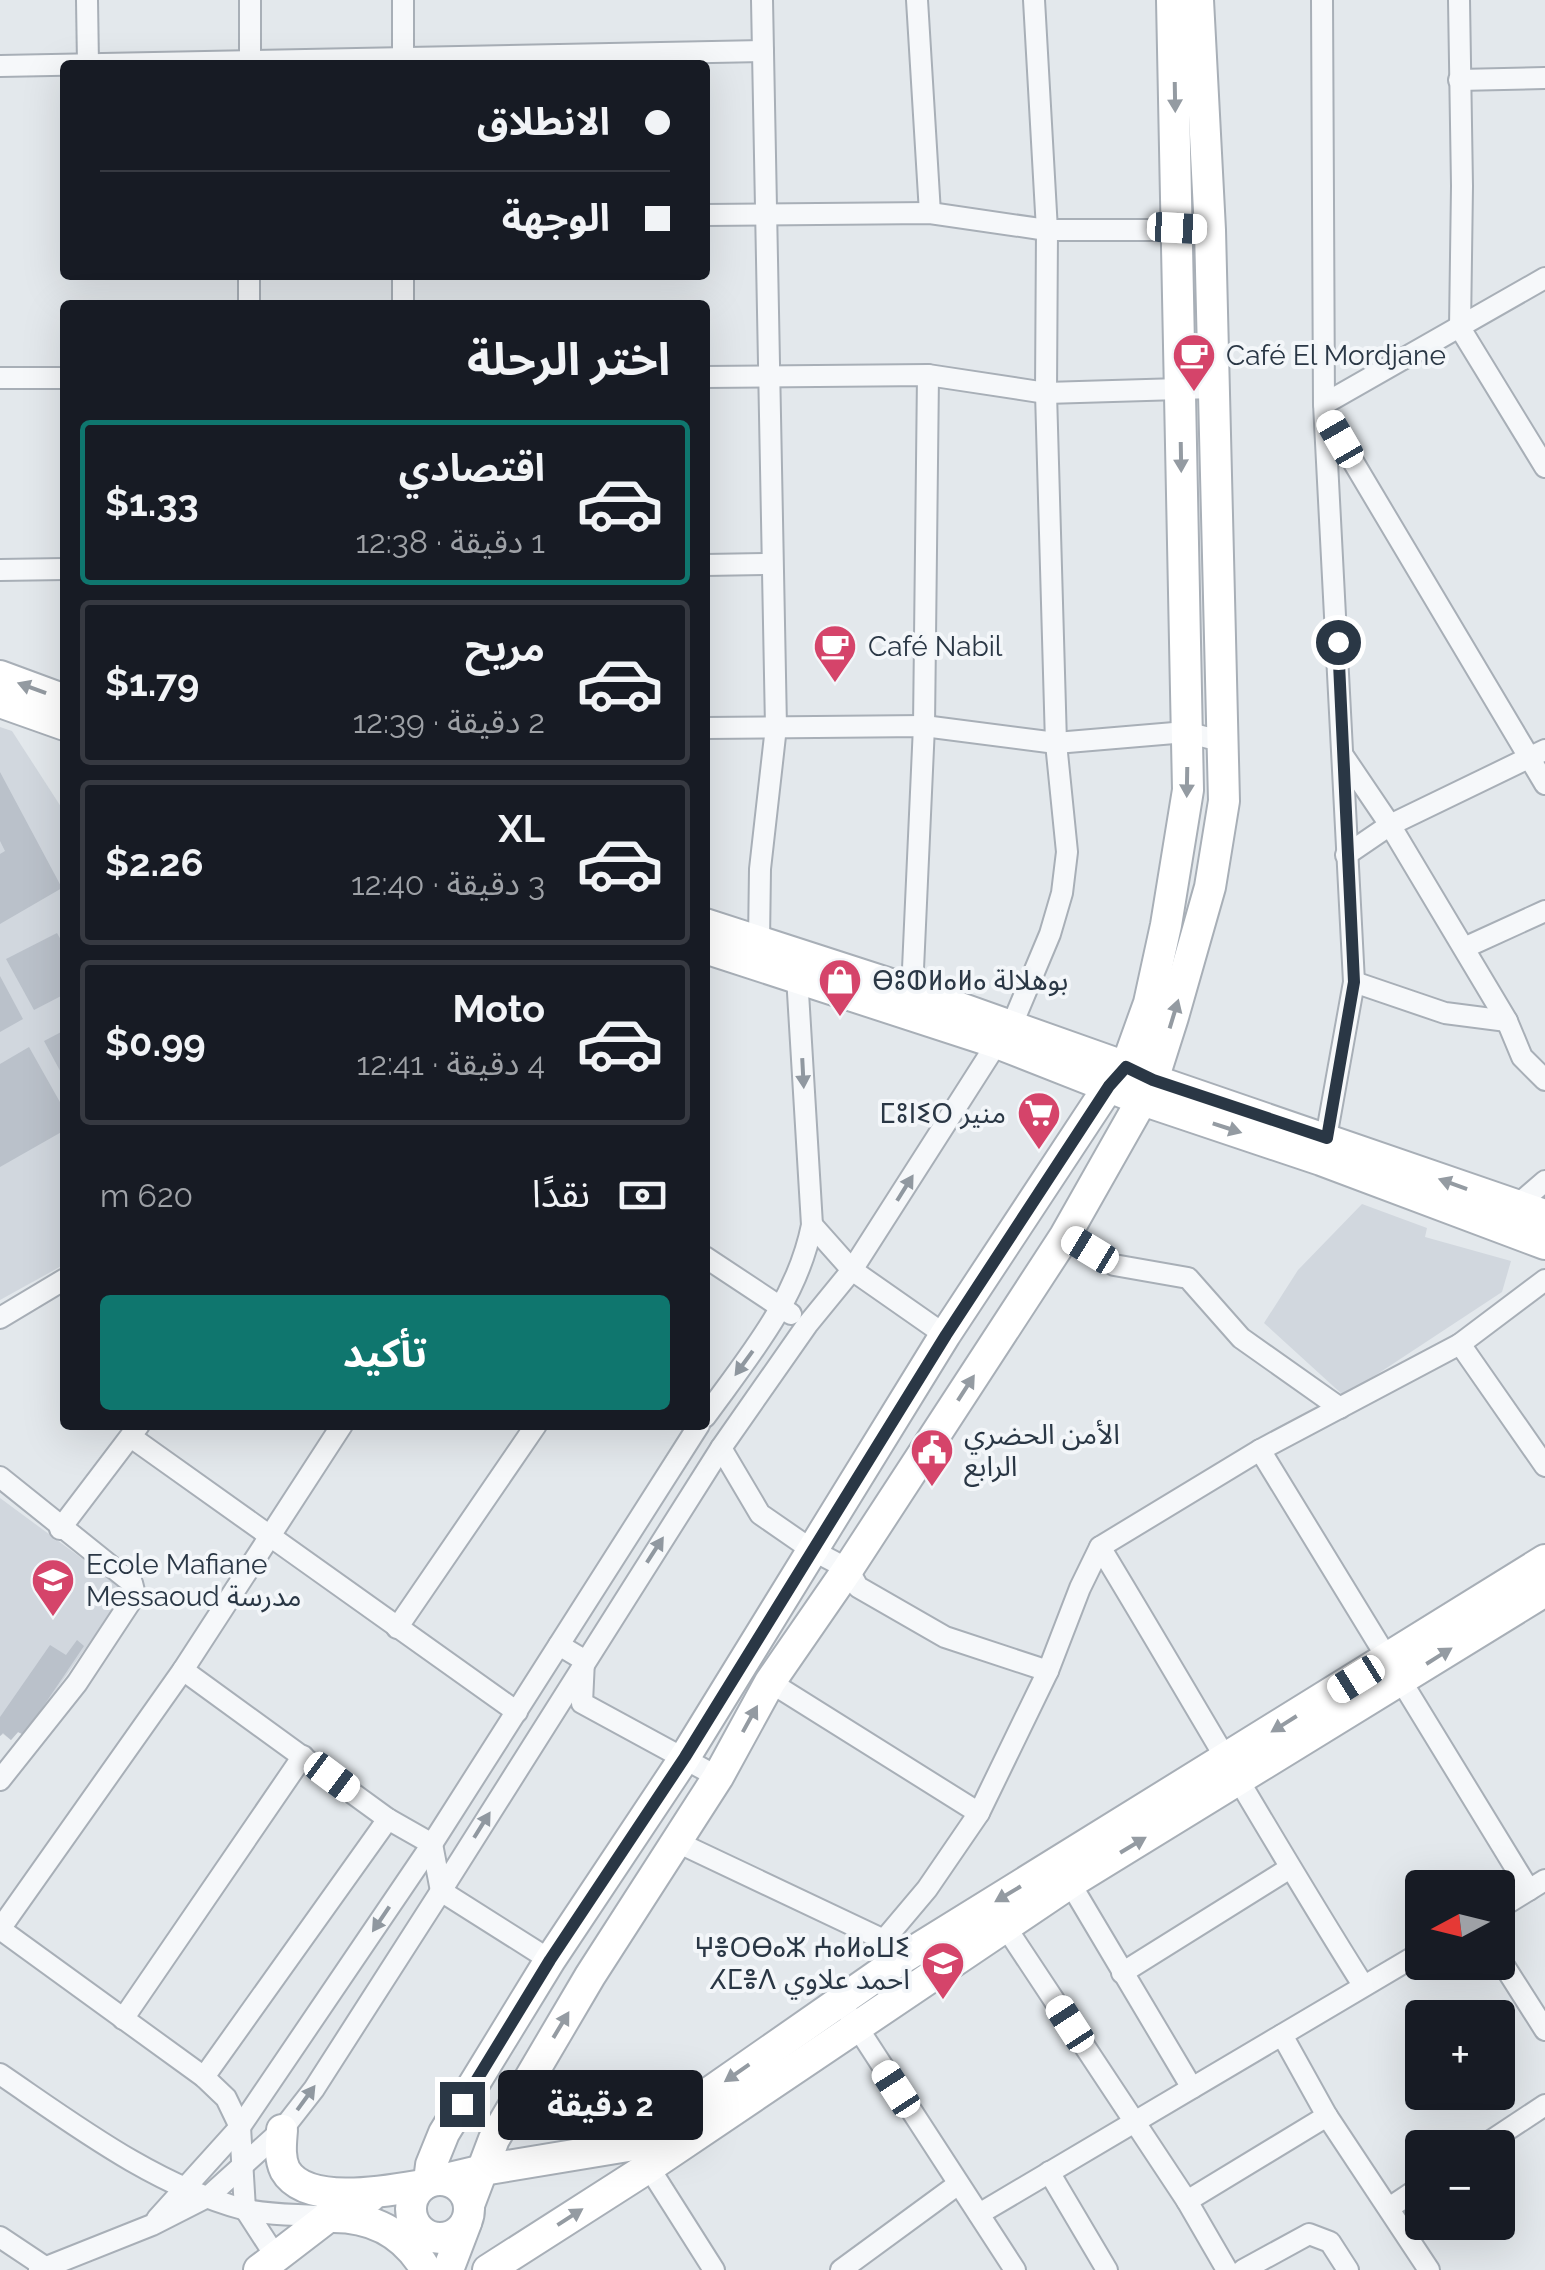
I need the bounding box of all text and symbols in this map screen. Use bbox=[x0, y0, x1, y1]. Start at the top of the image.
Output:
one-way arrow bbox=[1167, 82, 1183, 114]
text: الانطلاق bbox=[477, 99, 610, 144]
text: الوجهة bbox=[502, 195, 610, 240]
car bbox=[1146, 211, 1208, 245]
cafe icon: Café El Mordjane bbox=[1171, 332, 1217, 393]
text: اختر الرحلة bbox=[467, 333, 670, 386]
place label: Café El Mordjane bbox=[1226, 339, 1446, 372]
car bbox=[1312, 406, 1368, 472]
one-way arrow bbox=[1173, 442, 1189, 474]
text: اقتصادي bbox=[399, 445, 545, 490]
icon: car bbox=[575, 458, 665, 548]
text: $1.33 bbox=[105, 480, 199, 525]
text: 1 دقيقة · 12:38 bbox=[355, 523, 545, 560]
route start bbox=[1316, 620, 1361, 665]
cafe icon: Café Nabil bbox=[812, 623, 858, 684]
text: مريح bbox=[465, 625, 545, 670]
place label: Café Nabil bbox=[868, 630, 1003, 663]
icon: car bbox=[575, 638, 665, 728]
text: $1.79 bbox=[105, 660, 199, 705]
one-way arrow bbox=[17, 680, 47, 695]
text: 2 دقيقة · 12:39 bbox=[353, 703, 545, 740]
one-way arrow bbox=[1178, 767, 1194, 799]
text: XL bbox=[498, 806, 545, 851]
icon: car bbox=[575, 818, 665, 908]
text: $2.26 bbox=[105, 840, 204, 885]
text: 3 دقيقة · 12:40 bbox=[351, 865, 545, 902]
shop icon: ⴱⵓⵀⵍⴰⵍⴰ بوهلالة bbox=[817, 957, 863, 1018]
place label: ⴱⵓⵀⵍⴰⵍⴰ بوهلالة bbox=[872, 964, 1068, 997]
text: Moto bbox=[452, 986, 545, 1031]
icon: car bbox=[575, 998, 665, 1088]
one-way arrow bbox=[1167, 998, 1182, 1029]
text: $0.99 bbox=[105, 1020, 206, 1065]
text: 4 دقيقة · 12:41 bbox=[357, 1045, 545, 1082]
one-way arrow bbox=[795, 1057, 811, 1089]
supermarket icon: ⵎⵓⵏⵉⵔ منير bbox=[1016, 1090, 1062, 1151]
place label: ⵎⵓⵏⵉⵔ منير bbox=[879, 1097, 1006, 1130]
one-way arrow bbox=[1212, 1122, 1242, 1137]
icon: cash bbox=[615, 1168, 670, 1223]
text: نقدًا bbox=[532, 1171, 590, 1216]
one-way arrow bbox=[895, 1174, 913, 1202]
one-way arrow bbox=[1437, 1176, 1467, 1191]
text: 620 m bbox=[100, 1177, 193, 1214]
car bbox=[1057, 1222, 1123, 1278]
button: تأكيد bbox=[100, 1295, 670, 1410]
one-way arrow bbox=[735, 1350, 754, 1376]
one-way arrow bbox=[956, 1375, 974, 1402]
place label: الأمن الحضري الرابع bbox=[964, 1418, 1120, 1487]
public building icon: الأمن الحضري الرابع bbox=[909, 1427, 955, 1488]
one-way arrow bbox=[646, 1536, 664, 1563]
place label: Ecole Mafiane Messaoud مدرسة bbox=[86, 1548, 302, 1613]
school or university icon: Ecole Mafiane Messaoud مدرسة bbox=[30, 1557, 76, 1618]
one-way arrow bbox=[1425, 1648, 1453, 1665]
car bbox=[1323, 1650, 1389, 1708]
one-way arrow bbox=[741, 1704, 758, 1733]
one-way arrow bbox=[1271, 1714, 1298, 1732]
car bbox=[299, 1747, 365, 1807]
one-way arrow bbox=[472, 1811, 491, 1838]
one-way arrow bbox=[1119, 1836, 1146, 1854]
north arrow bbox=[1405, 1870, 1515, 1980]
map controls bbox=[1405, 1870, 1515, 2240]
one-way arrow bbox=[994, 1885, 1022, 1902]
one-way arrow bbox=[372, 1905, 391, 1932]
place label: ⵖⴻⵔⴱⴰⵣ ⵄⴰⵍⴰⵡⵉ ⵃⵎⴻⴷ احمد علاوي bbox=[695, 1931, 910, 2000]
school or university icon: ⵖⴻⵔⴱⴰⵣ ⵄⴰⵍⴰⵡⵉ ⵃⵎⴻⴷ احمد علاوي bbox=[920, 1940, 966, 2001]
car bbox=[1041, 1991, 1099, 2057]
button: + bbox=[1405, 2000, 1515, 2110]
one-way arrow bbox=[552, 2011, 569, 2039]
car bbox=[867, 2056, 925, 2122]
one-way arrow bbox=[723, 2063, 750, 2082]
callout: 2 دقيقة bbox=[497, 2069, 702, 2139]
route end bbox=[440, 2082, 485, 2127]
one-way arrow bbox=[296, 2085, 316, 2111]
text: 2 دقيقة bbox=[547, 2086, 654, 2123]
button: − bbox=[1405, 2130, 1515, 2240]
one-way arrow bbox=[556, 2209, 584, 2227]

